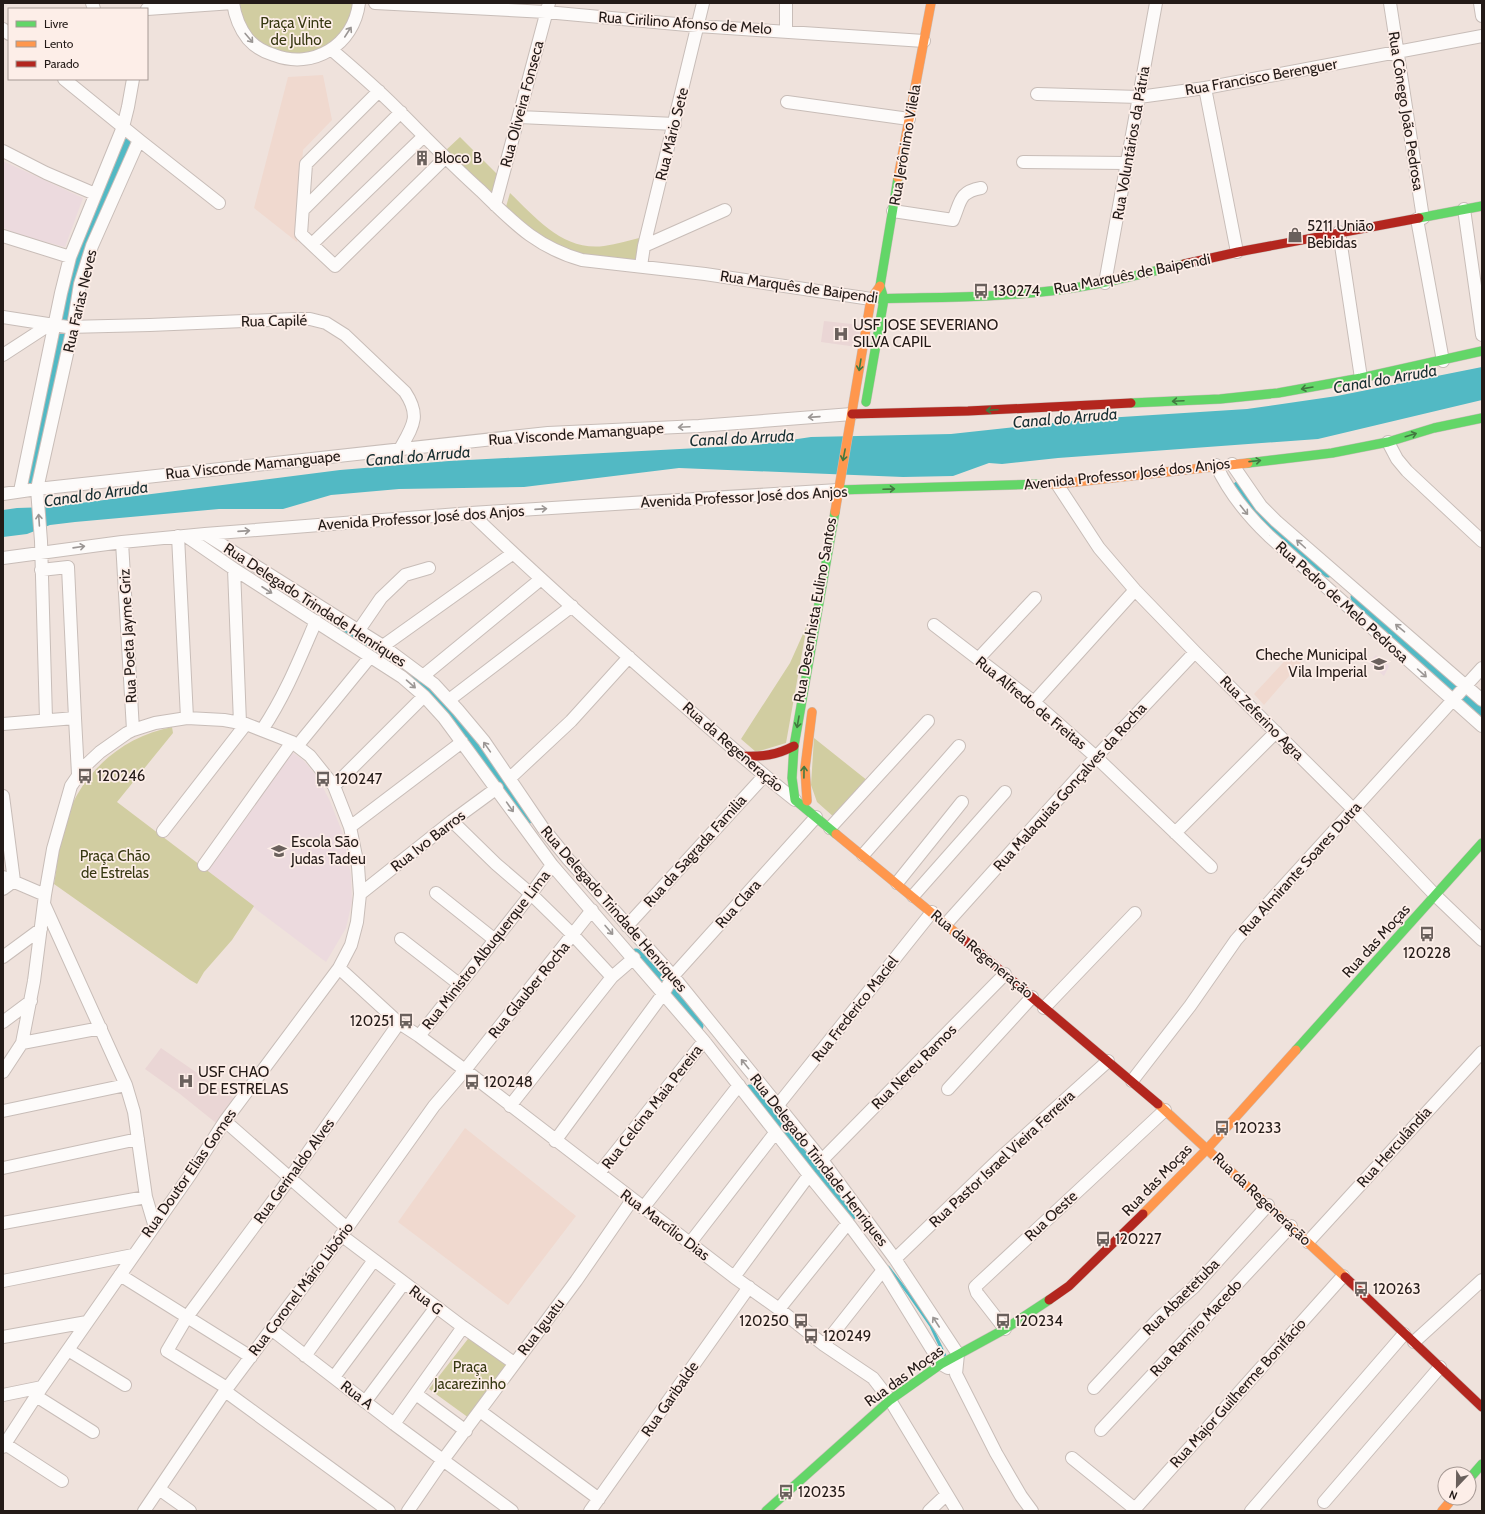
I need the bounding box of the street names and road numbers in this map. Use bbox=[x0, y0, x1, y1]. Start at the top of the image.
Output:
street label: Rua Cirilino Afonso de Melo bbox=[598, 8, 772, 38]
street label: Rua Cônego João Pedrosa bbox=[1385, 30, 1428, 193]
street label: Rua Oliveira Fonseca bbox=[496, 38, 548, 169]
street label: Rua Francisco Berenguer bbox=[1183, 55, 1339, 99]
street label: Rua Voluntários da Pátria bbox=[1109, 64, 1154, 221]
street label: Rua Jerônimo Vilela bbox=[885, 82, 925, 207]
street label: Rua Mário Sete bbox=[652, 85, 692, 182]
street label: Rua Farias Neves bbox=[59, 248, 101, 354]
street label: Rua Marquês de Baipendi bbox=[1052, 250, 1212, 298]
street label: Rua Marquês de Baipendi bbox=[719, 267, 879, 307]
street label: Rua Capilé bbox=[241, 311, 308, 331]
street label: Rua Visconde Mamanguape bbox=[488, 419, 665, 449]
street label: Rua Visconde Mamanguape bbox=[165, 447, 342, 483]
street label: Avenida Professor José dos Anjos bbox=[1023, 454, 1231, 494]
street label: Avenida Professor José dos Anjos bbox=[640, 483, 848, 511]
street label: Avenida Professor José dos Anjos bbox=[317, 502, 525, 534]
street label: Rua Desenhista Eulino Santos bbox=[790, 516, 840, 704]
street label: Rua Pedro de Melo Pedrosa bbox=[1272, 538, 1413, 667]
street label: Rua Delegado Trindade Henriques bbox=[220, 539, 410, 671]
street label: Rua Poeta Jayme Griz bbox=[115, 568, 141, 704]
street label: Rua Alfredo de Freitas bbox=[972, 653, 1090, 753]
street label: Rua Zeferino Agra bbox=[1216, 672, 1308, 764]
street label: Rua da Regeneração bbox=[679, 698, 787, 796]
street label: Rua Malaquias Gonçalves da Rocha bbox=[990, 699, 1151, 875]
street label: Rua da Sagrada Familia bbox=[640, 791, 751, 911]
street label: Rua Almirante Soares Dutra bbox=[1235, 798, 1365, 940]
street label: Rua Ivo Barros bbox=[387, 806, 469, 876]
street label: Rua Delegado Trindade Henriques bbox=[537, 822, 691, 996]
street label: Rua Ministro Albuquerque Lima bbox=[418, 866, 554, 1033]
street label: Rua Clara bbox=[712, 875, 765, 932]
street label: Rua das Moças bbox=[1338, 900, 1414, 982]
street label: Rua da Regeneração bbox=[927, 906, 1037, 1002]
street label: Rua Glauber Rocha bbox=[485, 937, 574, 1042]
street label: Rua Frederico Maciel bbox=[808, 952, 902, 1066]
street label: Rua Nereu Ramos bbox=[868, 1021, 960, 1113]
street label: Rua Celcina Maia Pereira bbox=[598, 1041, 707, 1173]
street label: Rua Delegado Trindade Henriques bbox=[746, 1070, 892, 1250]
street label: Rua Pastor Israel Vieira Ferreira bbox=[925, 1086, 1079, 1231]
street label: Rua Herculândia bbox=[1353, 1102, 1435, 1191]
street label: Rua Doutor Elias Gomes bbox=[138, 1105, 240, 1241]
street label: Rua Gerinaldo Alves bbox=[250, 1115, 338, 1227]
street label: Rua das Moças bbox=[1118, 1140, 1196, 1220]
street label: Rua da Regeneração bbox=[1209, 1149, 1315, 1249]
street label: Rua Marcílio Dias bbox=[617, 1186, 713, 1264]
street label: Rua Oeste bbox=[1021, 1187, 1081, 1245]
street label: Rua Coronel Mário Libório bbox=[245, 1219, 357, 1359]
street label: Rua Abaetetuba bbox=[1139, 1254, 1224, 1339]
street label: Rua Ramiro Macedo bbox=[1146, 1276, 1246, 1380]
street label: Rua G bbox=[406, 1282, 446, 1318]
street label: Rua Iguatu bbox=[514, 1295, 568, 1359]
street label: Rua Major Guilherme Bonifácio bbox=[1166, 1315, 1310, 1471]
street label: Rua das Moças bbox=[861, 1341, 947, 1411]
street label: Rua Garibalde bbox=[638, 1358, 703, 1440]
street label: Rua A bbox=[337, 1377, 378, 1414]

